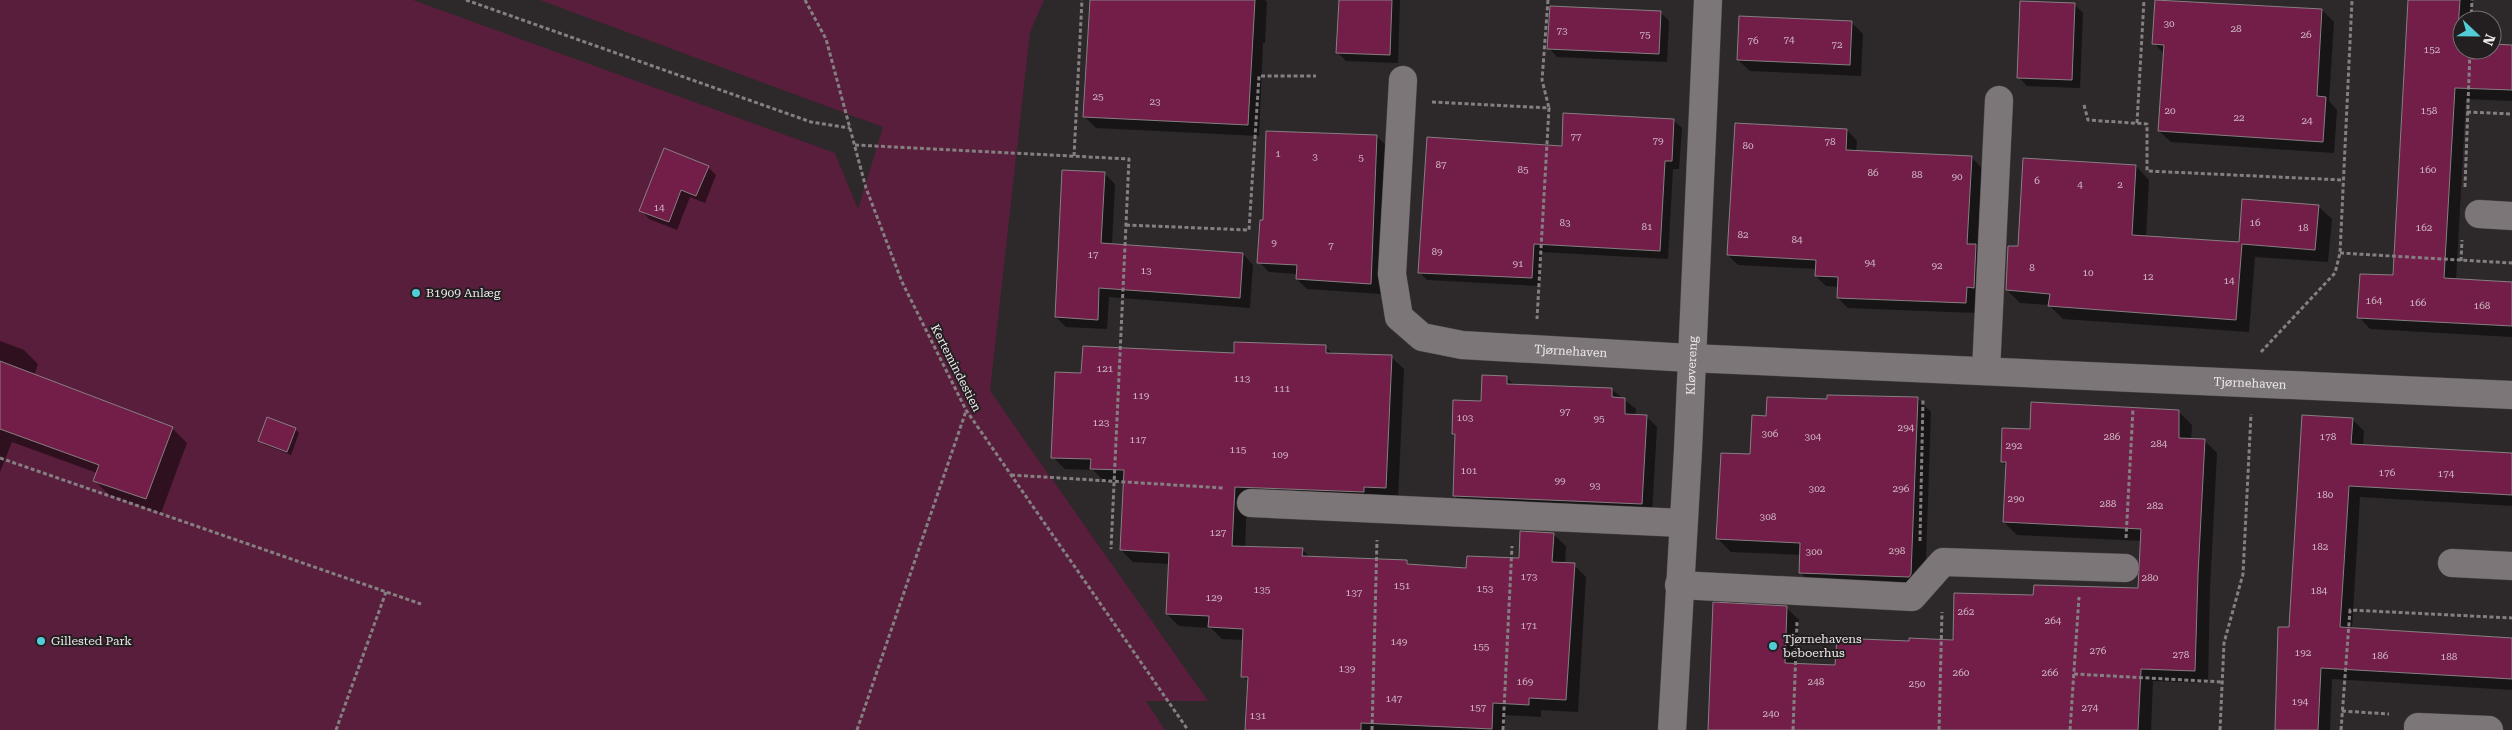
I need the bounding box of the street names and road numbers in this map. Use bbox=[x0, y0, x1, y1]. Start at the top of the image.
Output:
street label: Kertemindestien bbox=[928, 322, 984, 414]
street label: Kløvereng bbox=[1683, 336, 1700, 395]
street label: Tjørnehaven bbox=[1534, 342, 1608, 360]
street label: Tjørnehaven bbox=[2213, 375, 2287, 392]

